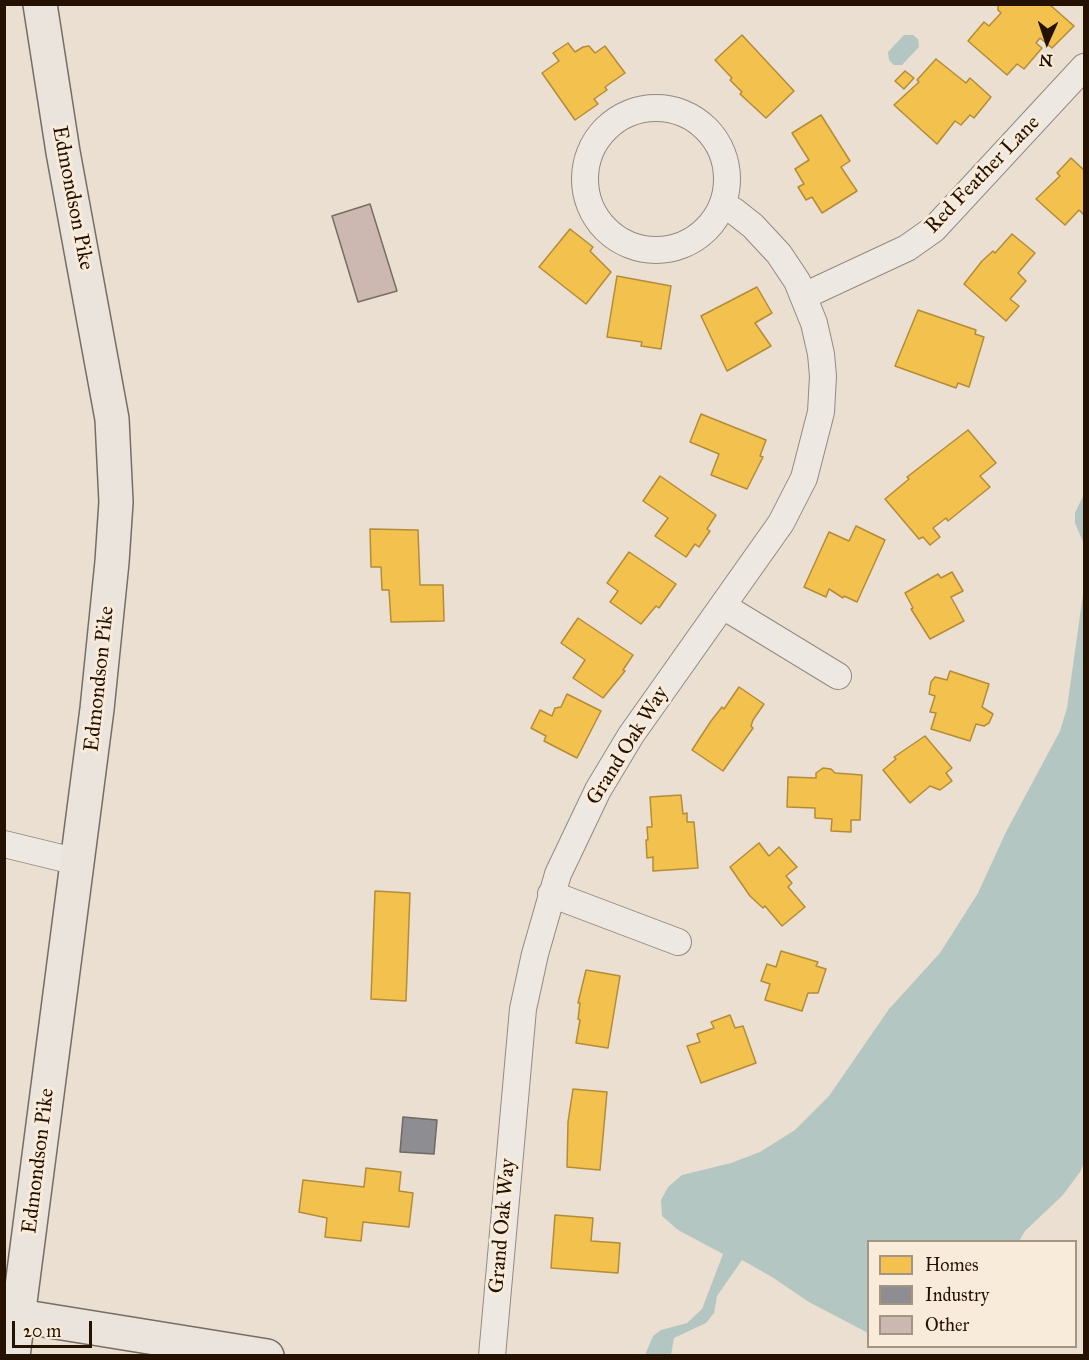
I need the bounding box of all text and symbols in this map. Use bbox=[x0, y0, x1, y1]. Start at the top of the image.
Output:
north arrow bbox=[1017, 12, 1077, 72]
text: N bbox=[1039, 51, 1053, 70]
street label: Red Feather Lane bbox=[920, 111, 1046, 239]
street label: Edmondson Pike bbox=[46, 124, 98, 272]
street label: Edmondson Pike bbox=[80, 605, 120, 753]
street label: Grand Oak Way bbox=[582, 682, 674, 810]
street label: Edmondson Pike bbox=[18, 1087, 60, 1235]
street label: Grand Oak Way bbox=[485, 1158, 521, 1294]
legend bbox=[867, 1240, 1077, 1348]
text: Homes bbox=[925, 1254, 979, 1276]
text: Industry bbox=[925, 1284, 989, 1306]
scale bar bbox=[15, 1309, 94, 1347]
text: Other bbox=[925, 1314, 969, 1336]
text: 20 m bbox=[23, 1320, 61, 1342]

